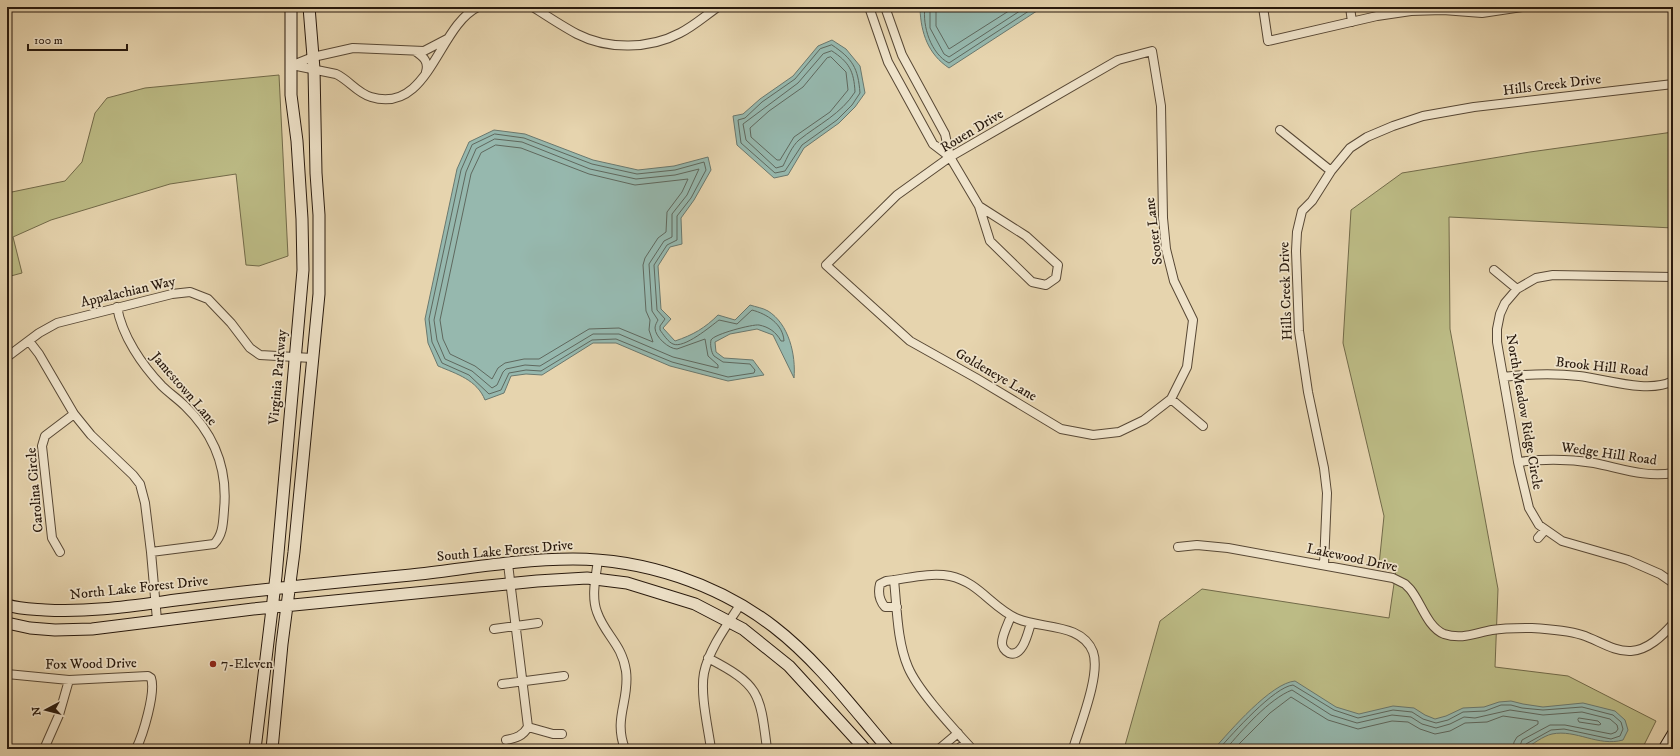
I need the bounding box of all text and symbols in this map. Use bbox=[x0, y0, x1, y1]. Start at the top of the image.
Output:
scale bar bbox=[28, 26, 127, 52]
text: 100 m bbox=[34, 33, 63, 48]
street label: Hills Creek Drive bbox=[1502, 70, 1602, 100]
street label: Rouen Drive bbox=[937, 105, 1007, 157]
street label: Scoter Lane bbox=[1141, 196, 1167, 266]
street label: Hills Creek Drive bbox=[1275, 241, 1297, 341]
street label: Appalachian Way bbox=[79, 272, 178, 312]
street label: Virginia Parkway bbox=[265, 328, 291, 426]
street label: North Meadow Ridge Circle bbox=[1501, 333, 1547, 491]
street label: Goldeneye Lane bbox=[952, 344, 1040, 406]
street label: Jamestown Lane bbox=[146, 347, 221, 430]
street label: Brook Hill Road bbox=[1555, 353, 1649, 381]
street label: Wedge Hill Road bbox=[1559, 438, 1658, 470]
street label: Carolina Circle bbox=[22, 447, 48, 533]
street label: South Lake Forest Drive bbox=[436, 536, 574, 566]
street label: Lakewood Drive bbox=[1305, 540, 1399, 576]
street label: North Lake Forest Drive bbox=[69, 572, 209, 604]
street label: Fox Wood Drive bbox=[45, 654, 137, 674]
place label: 7-Eleven bbox=[221, 655, 274, 673]
marker: 7-Eleven bbox=[208, 659, 218, 669]
north arrow bbox=[26, 690, 66, 730]
text: N bbox=[30, 706, 45, 716]

